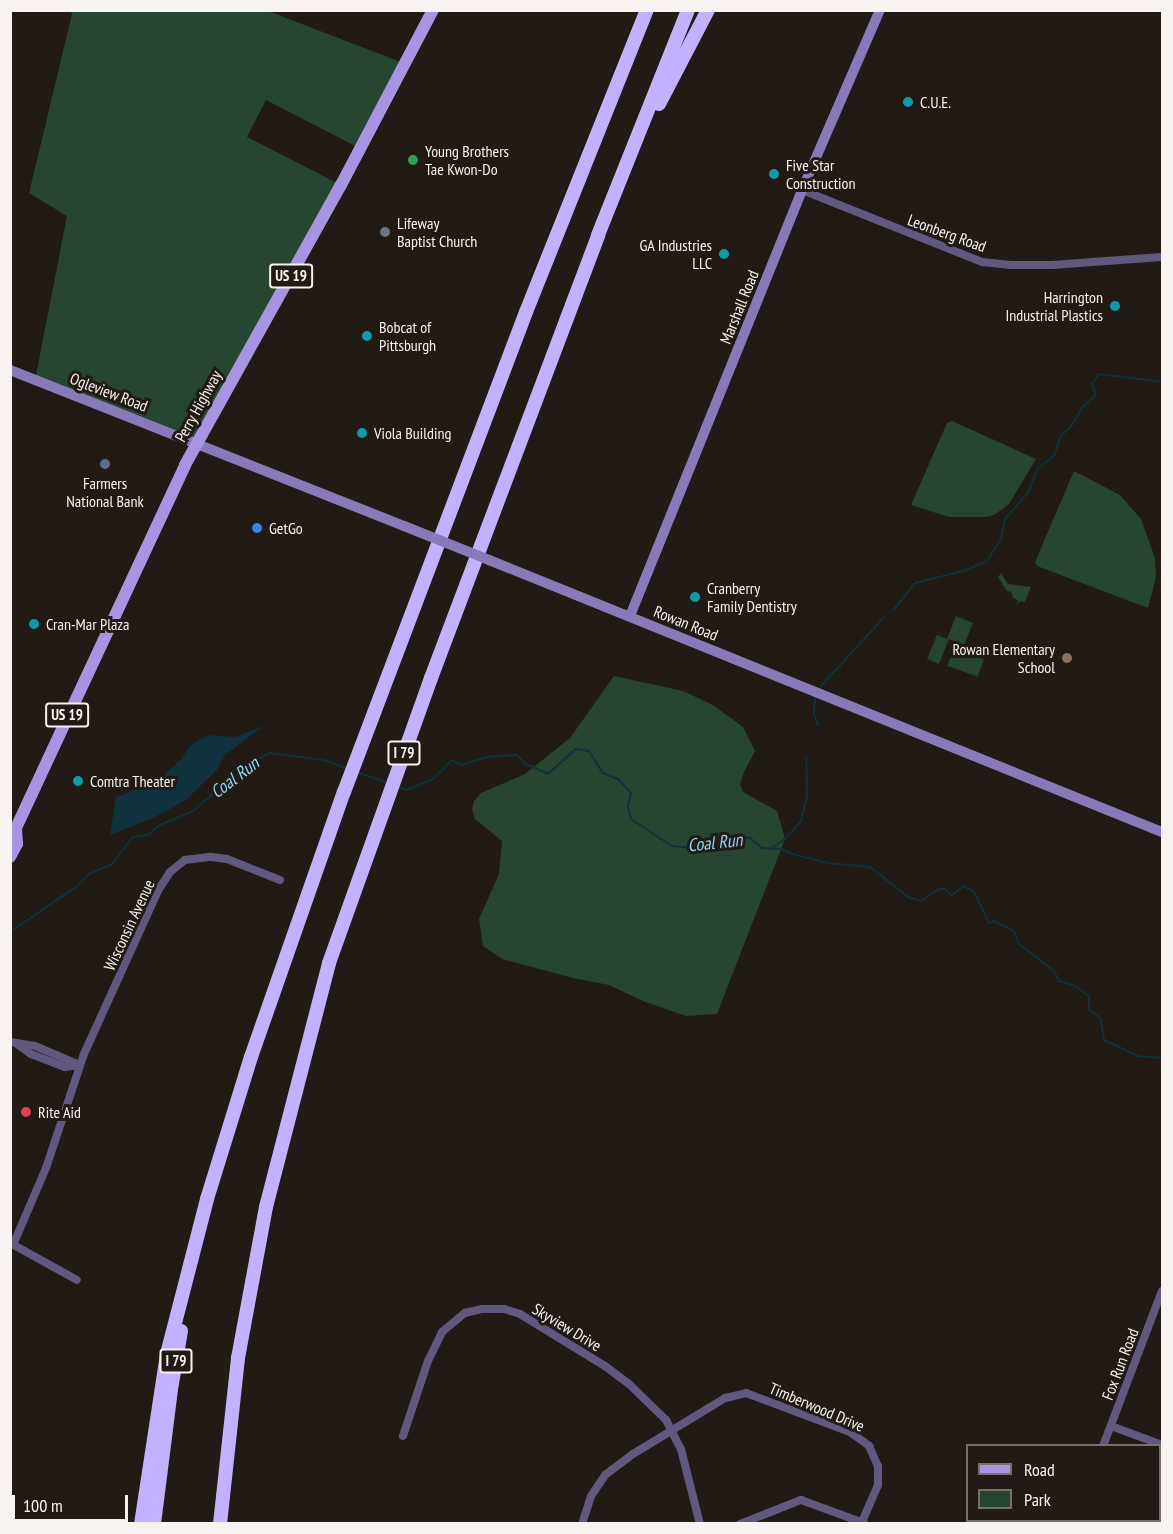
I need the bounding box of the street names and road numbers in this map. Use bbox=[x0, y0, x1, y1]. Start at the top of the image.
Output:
street label: Leonberg Road bbox=[905, 210, 989, 256]
road number: US 19 bbox=[268, 264, 314, 288]
street label: Marshall Road bbox=[715, 267, 763, 347]
street label: Perry Highway bbox=[170, 367, 226, 445]
street label: Ogleview Road bbox=[67, 368, 151, 416]
street label: Rowan Road bbox=[651, 601, 721, 645]
road number: US 19 bbox=[44, 703, 90, 727]
road number: I 79 bbox=[388, 741, 420, 765]
street label: Wisconsin Avenue bbox=[99, 876, 159, 974]
street label: Skyview Drive bbox=[529, 1299, 605, 1355]
street label: Fox Run Road bbox=[1098, 1325, 1142, 1403]
road number: I 79 bbox=[160, 1349, 192, 1373]
street label: Timberwood Drive bbox=[767, 1378, 867, 1436]

